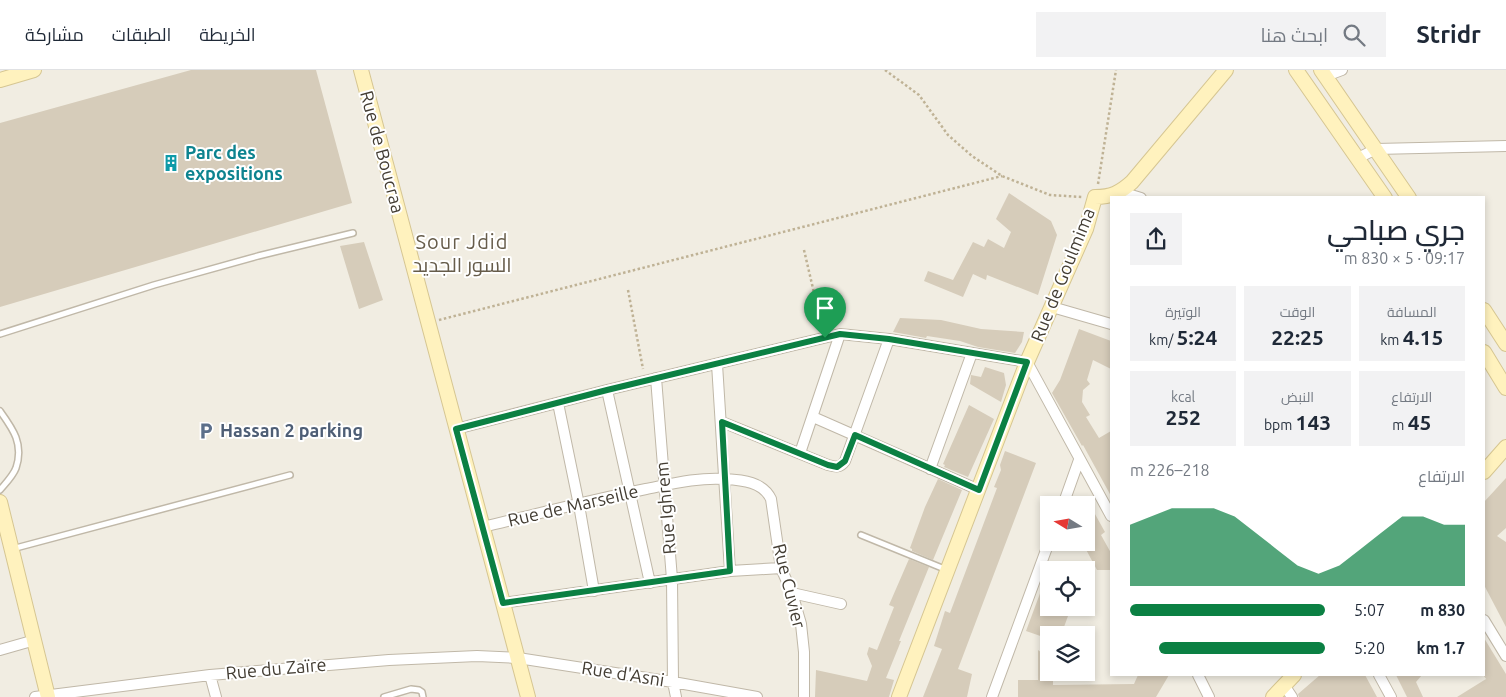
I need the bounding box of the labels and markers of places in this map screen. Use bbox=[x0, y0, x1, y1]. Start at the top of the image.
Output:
place label: Parc des expositions bbox=[185, 142, 283, 183]
building icon: Parc des expositions bbox=[161, 153, 181, 173]
pin bbox=[804, 287, 846, 338]
place label: Hassan 2 parking bbox=[220, 420, 363, 440]
parking icon: Hassan 2 parking bbox=[196, 421, 216, 441]

